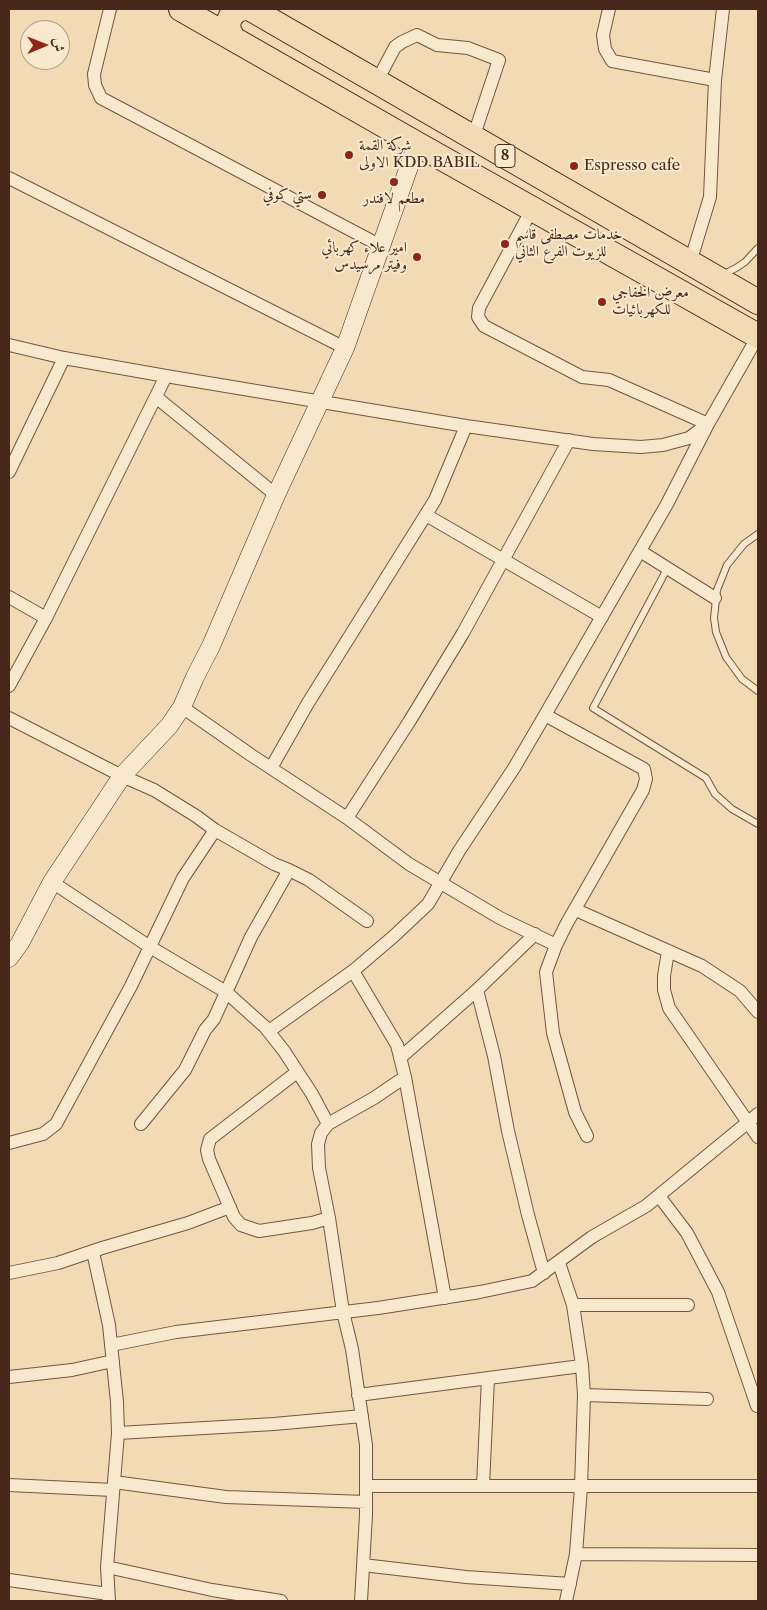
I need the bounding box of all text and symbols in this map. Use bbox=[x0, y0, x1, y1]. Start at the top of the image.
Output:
north arrow bbox=[20, 20, 70, 70]
text: ش bbox=[50, 38, 68, 52]
place label: شركة القمة الاولى KDD BABIL bbox=[359, 137, 480, 172]
road number: 8 bbox=[495, 144, 515, 168]
marker: شركة القمة الاولى KDD BABIL bbox=[343, 149, 355, 161]
place label: Espresso cafe bbox=[584, 157, 680, 175]
marker: Espresso cafe bbox=[568, 160, 580, 172]
marker: مطعم لافندر bbox=[388, 176, 400, 188]
place label: ستي كوفي bbox=[263, 186, 312, 204]
marker: ستي كوفي bbox=[316, 189, 328, 201]
place label: مطعم لافندر bbox=[363, 190, 425, 208]
place label: خدمات مصطفى قاسم للزيوت الفرع الثاني bbox=[515, 226, 622, 261]
marker: خدمات مصطفى قاسم للزيوت الفرع الثاني bbox=[499, 238, 511, 250]
place label: امير علاء كهربائي وفيتر مرسيدس bbox=[322, 239, 407, 274]
marker: امير علاء كهربائي وفيتر مرسيدس bbox=[411, 251, 423, 263]
place label: معرض الخفاجي للكهربائيات bbox=[612, 284, 689, 319]
marker: معرض الخفاجي للكهربائيات bbox=[596, 296, 608, 308]

